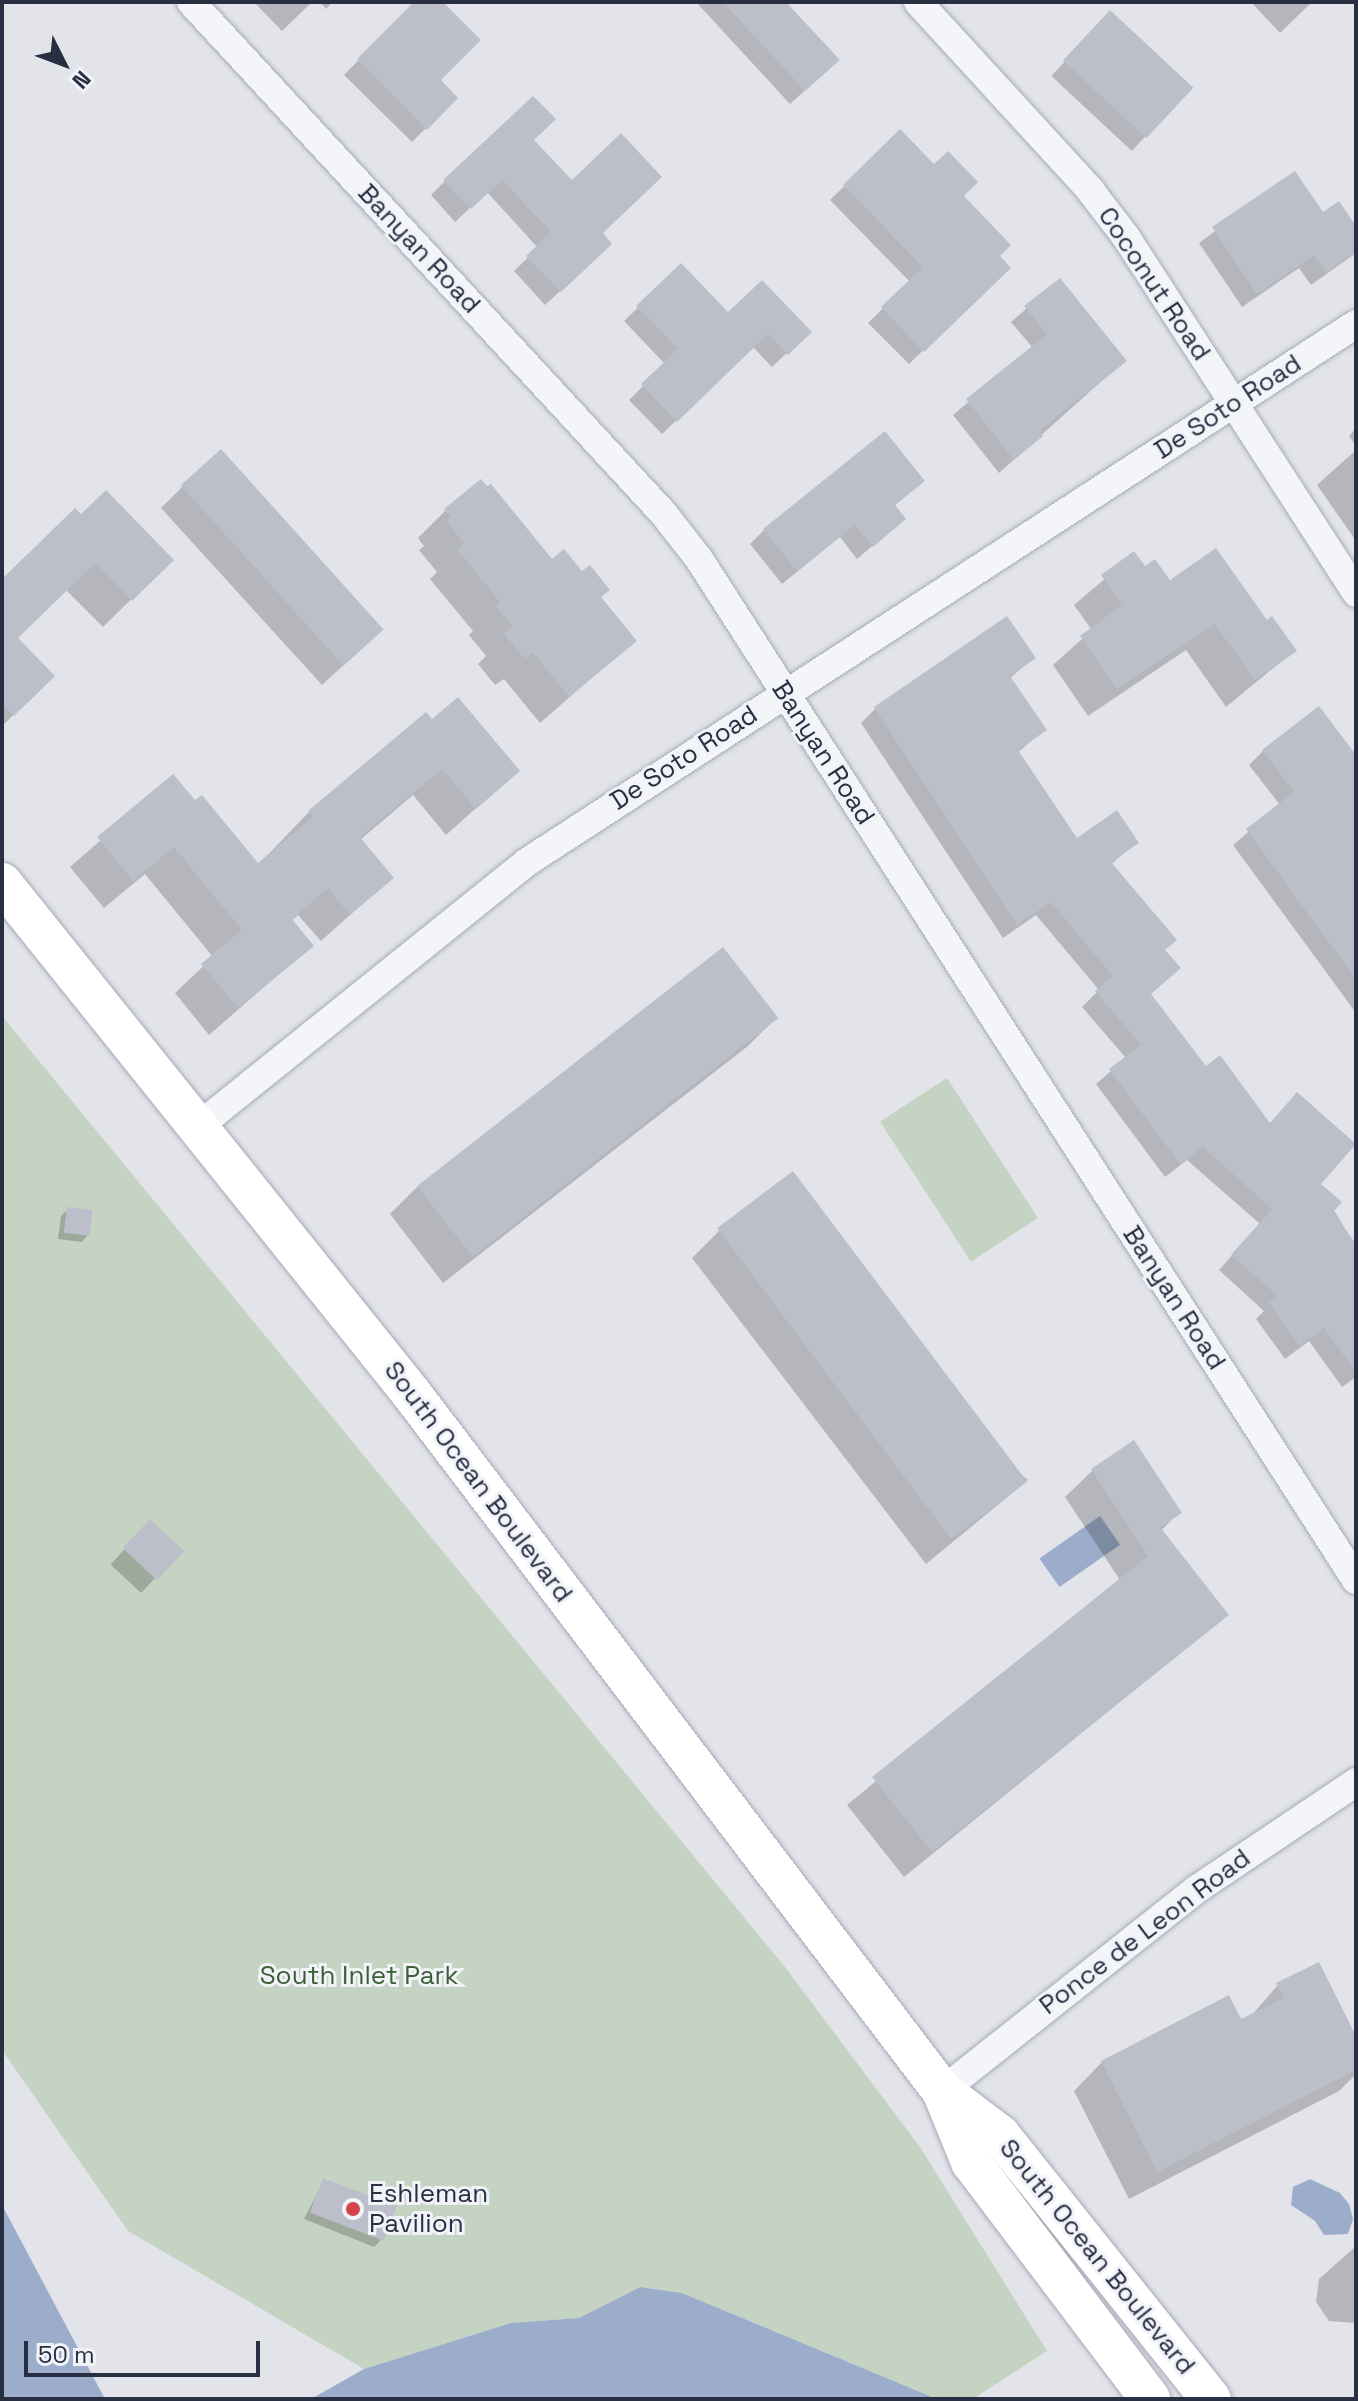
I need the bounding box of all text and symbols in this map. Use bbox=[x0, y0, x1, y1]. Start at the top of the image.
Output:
north arrow bbox=[24, 24, 104, 104]
text: N bbox=[66, 65, 97, 95]
street label: Banyan Road bbox=[351, 178, 487, 320]
street label: Coconut Road bbox=[1091, 201, 1217, 367]
street label: De Soto Road bbox=[1149, 348, 1307, 466]
street label: Banyan Road bbox=[765, 675, 881, 831]
street label: De Soto Road bbox=[605, 699, 763, 817]
street label: Banyan Road bbox=[1116, 1220, 1232, 1376]
street label: South Ocean Boulevard bbox=[377, 1355, 579, 1609]
street label: Ponce de Leon Road bbox=[1034, 1843, 1256, 2021]
park label: South Inlet Park bbox=[260, 1960, 458, 1992]
street label: South Ocean Boulevard bbox=[993, 2133, 1201, 2381]
place label: Eshleman Pavilion bbox=[369, 2178, 488, 2240]
marker: Eshleman Pavilion bbox=[344, 2200, 362, 2218]
scale bar bbox=[28, 2325, 264, 2375]
text: 50 m bbox=[38, 2339, 95, 2370]

